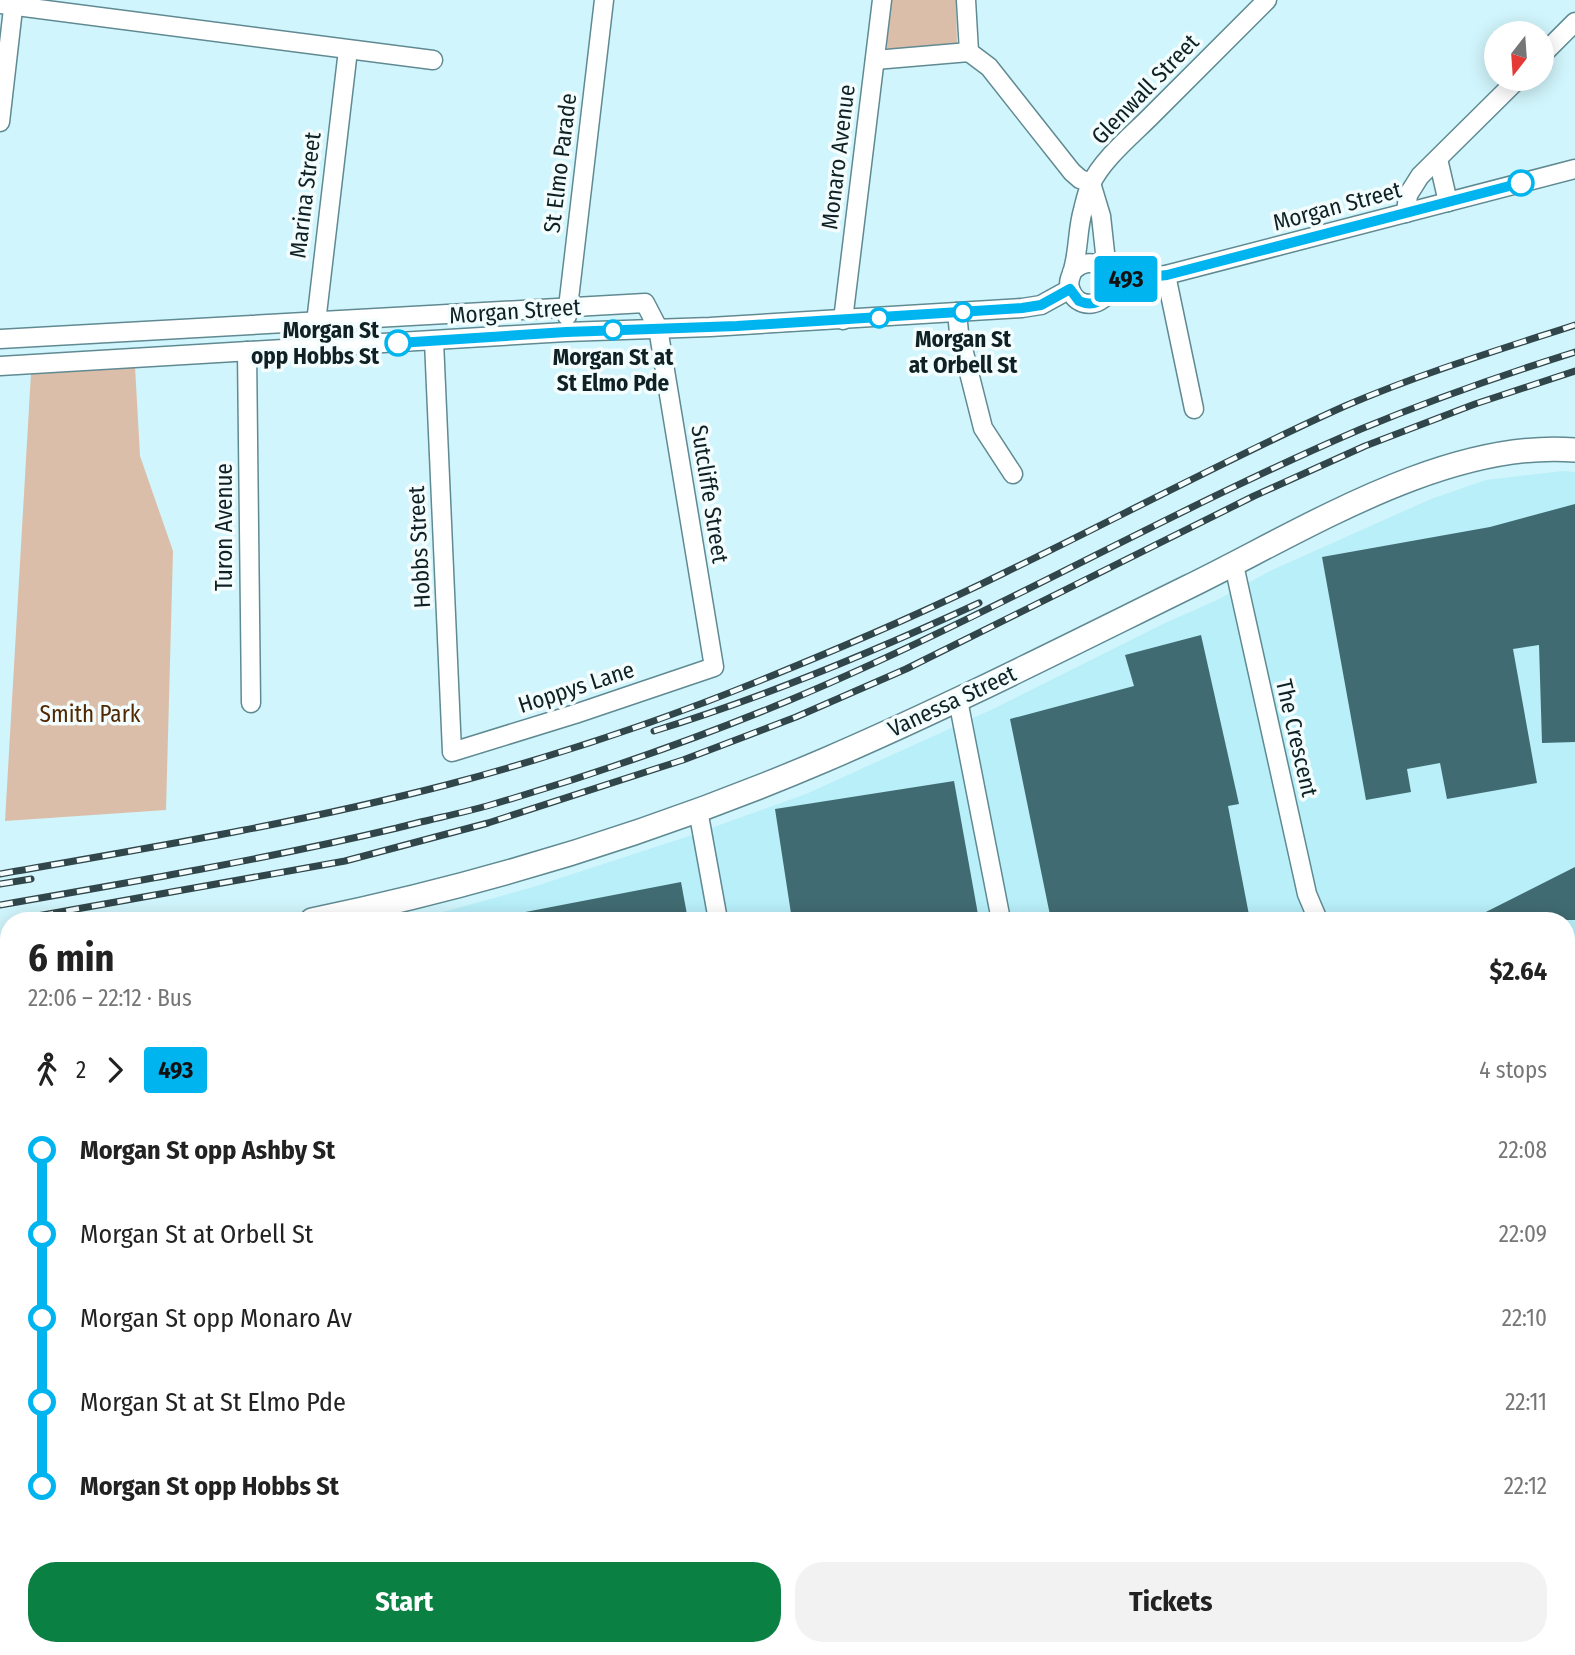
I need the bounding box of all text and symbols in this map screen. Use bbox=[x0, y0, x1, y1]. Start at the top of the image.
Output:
north arrow bbox=[1484, 21, 1554, 91]
map controls bbox=[1484, 21, 1554, 91]
street label: Glenwall Street bbox=[1085, 28, 1205, 150]
street label: Monaro Avenue bbox=[815, 83, 861, 231]
street label: St Elmo Parade bbox=[538, 92, 582, 234]
street label: Marina Street bbox=[283, 130, 327, 260]
unlabelled marker bbox=[1508, 170, 1534, 196]
street label: Morgan Street bbox=[1270, 175, 1405, 237]
line badge: 493 bbox=[1086, 256, 1166, 302]
text: 493 bbox=[1108, 265, 1144, 293]
street label: Morgan Street bbox=[448, 292, 582, 330]
marker: Morgan St at Orbell St bbox=[953, 302, 973, 322]
unlabelled marker bbox=[869, 308, 889, 328]
place label: Morgan St opp Hobbs St bbox=[251, 316, 380, 370]
marker: Morgan St at St Elmo Pde bbox=[603, 320, 623, 340]
place label: Morgan St at Orbell St bbox=[909, 325, 1018, 379]
marker: Morgan St opp Hobbs St bbox=[385, 330, 411, 356]
place label: Morgan St at St Elmo Pde bbox=[553, 343, 674, 397]
street label: Sutcliffe Street bbox=[685, 423, 735, 566]
street label: Turon Avenue bbox=[210, 463, 238, 591]
street label: Hobbs Street bbox=[402, 485, 436, 609]
street label: Hoppys Lane bbox=[514, 655, 638, 719]
street label: Vanessa Street bbox=[884, 659, 1021, 743]
street label: The Crescent bbox=[1270, 676, 1324, 800]
park label: Smith Park bbox=[40, 700, 141, 728]
text: 6 min bbox=[28, 935, 115, 981]
text: $2.64 bbox=[1490, 956, 1547, 987]
text: 22:06 – 22:12 · Bus bbox=[28, 984, 192, 1012]
icon: walk bbox=[28, 1051, 66, 1089]
icon: forward bbox=[96, 1051, 134, 1089]
text: 2 bbox=[76, 1056, 86, 1084]
text: 493 bbox=[158, 1056, 193, 1084]
text: 4 stops bbox=[1479, 1056, 1547, 1084]
text: Morgan St opp Ashby St bbox=[80, 1135, 335, 1166]
text: 22:08 bbox=[1498, 1136, 1547, 1164]
text: Morgan St at Orbell St bbox=[80, 1219, 313, 1250]
text: 22:09 bbox=[1499, 1220, 1547, 1248]
text: Morgan St opp Monaro Av bbox=[80, 1303, 352, 1334]
text: 22:10 bbox=[1502, 1304, 1547, 1332]
text: Morgan St at St Elmo Pde bbox=[80, 1387, 346, 1418]
text: 22:11 bbox=[1505, 1388, 1547, 1416]
text: Morgan St opp Hobbs St bbox=[80, 1471, 339, 1502]
text: 22:12 bbox=[1504, 1472, 1547, 1500]
button: Start bbox=[28, 1562, 781, 1642]
button: Tickets bbox=[795, 1562, 1547, 1642]

